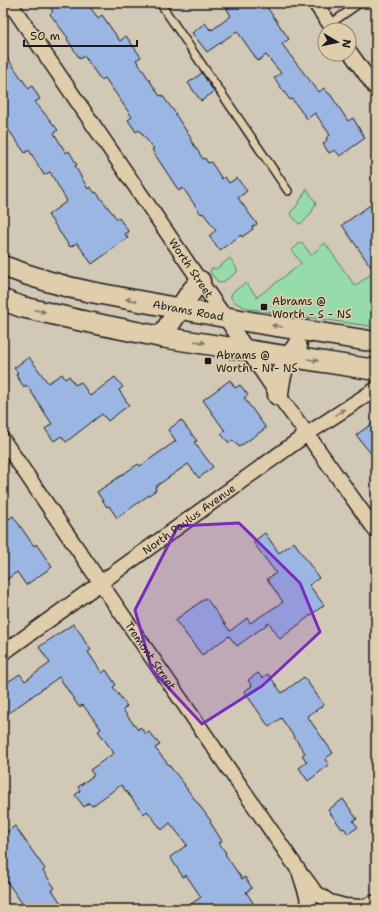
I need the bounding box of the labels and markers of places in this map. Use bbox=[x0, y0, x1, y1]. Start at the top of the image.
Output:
place label: Abrams @ Worth - S - NS bbox=[272, 294, 351, 322]
marker: Abrams @ Worth - S - NS bbox=[259, 302, 269, 312]
place label: Abrams @ Worth - N - NS bbox=[216, 348, 298, 376]
marker: Abrams @ Worth - N - NS bbox=[203, 356, 213, 366]

